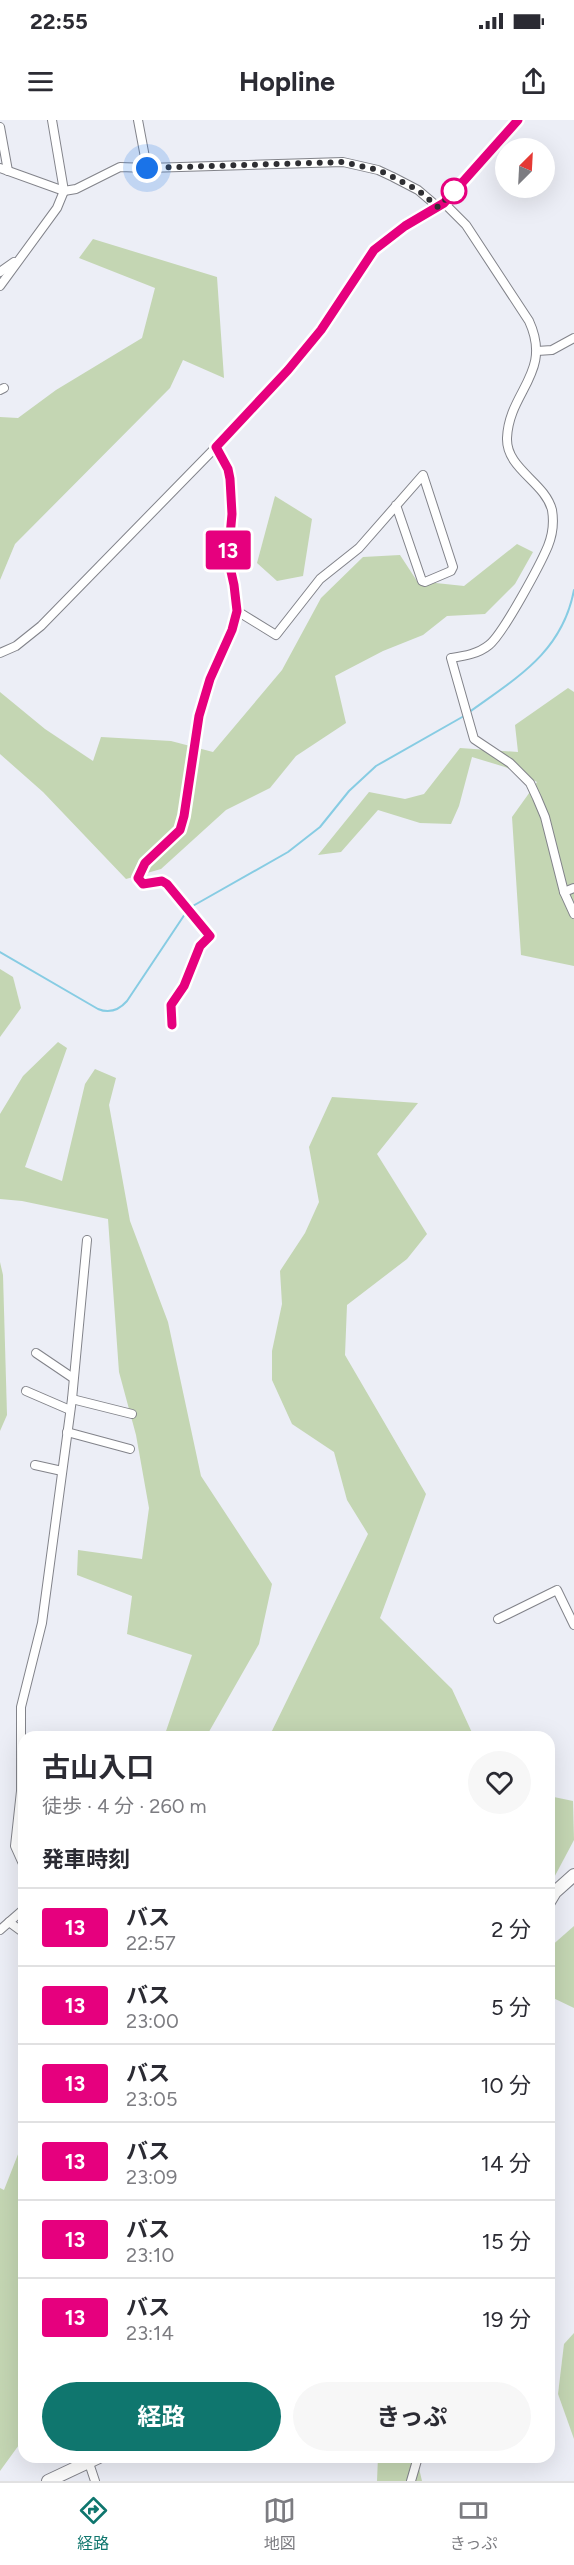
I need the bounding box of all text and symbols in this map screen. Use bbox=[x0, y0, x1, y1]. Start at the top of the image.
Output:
text: 22:55 bbox=[30, 8, 88, 35]
icon: menu bbox=[24, 65, 57, 98]
text: Hopline bbox=[239, 65, 335, 98]
icon: share bbox=[517, 65, 550, 98]
north arrow bbox=[495, 138, 555, 198]
map controls bbox=[495, 138, 555, 198]
your location bbox=[132, 153, 162, 183]
unlabelled marker bbox=[441, 178, 467, 204]
line badge: 13 bbox=[201, 530, 255, 570]
text: 13 bbox=[218, 538, 238, 563]
text: 古山入口 bbox=[42, 1750, 154, 1784]
button: heart bbox=[468, 1751, 531, 1814]
text: 徒歩 · 4 分 · 260 m bbox=[42, 1794, 207, 1818]
text: 発車時刻 bbox=[42, 1846, 130, 1873]
text: バス bbox=[126, 1904, 170, 1931]
text: 13 bbox=[65, 1915, 85, 1940]
text: 2 分 bbox=[491, 1916, 531, 1943]
text: 22:57 bbox=[126, 1931, 176, 1955]
text: バス bbox=[126, 1982, 170, 2009]
text: 13 bbox=[65, 1993, 85, 2018]
text: 5 分 bbox=[491, 1994, 531, 2021]
text: 23:00 bbox=[126, 2009, 179, 2033]
text: バス bbox=[126, 2060, 170, 2087]
text: 13 bbox=[65, 2071, 85, 2096]
text: 10 分 bbox=[480, 2072, 531, 2099]
text: 23:05 bbox=[126, 2087, 177, 2111]
text: バス bbox=[126, 2138, 170, 2165]
text: 13 bbox=[65, 2149, 85, 2174]
text: 14 分 bbox=[481, 2150, 531, 2177]
text: 23:09 bbox=[126, 2165, 177, 2189]
text: バス bbox=[126, 2216, 170, 2243]
text: 13 bbox=[65, 2227, 85, 2252]
text: 15 分 bbox=[482, 2228, 531, 2255]
text: 23:10 bbox=[126, 2243, 174, 2267]
text: バス bbox=[126, 2294, 170, 2321]
text: 13 bbox=[65, 2305, 85, 2330]
text: 19 分 bbox=[482, 2306, 531, 2333]
text: 23:14 bbox=[126, 2321, 174, 2345]
button: 経路 bbox=[42, 2382, 281, 2451]
button: きっぷ bbox=[293, 2382, 531, 2451]
tab: 経路 bbox=[77, 2494, 110, 2554]
tab: 地図 bbox=[263, 2494, 296, 2554]
tab: きっぷ bbox=[450, 2494, 497, 2554]

